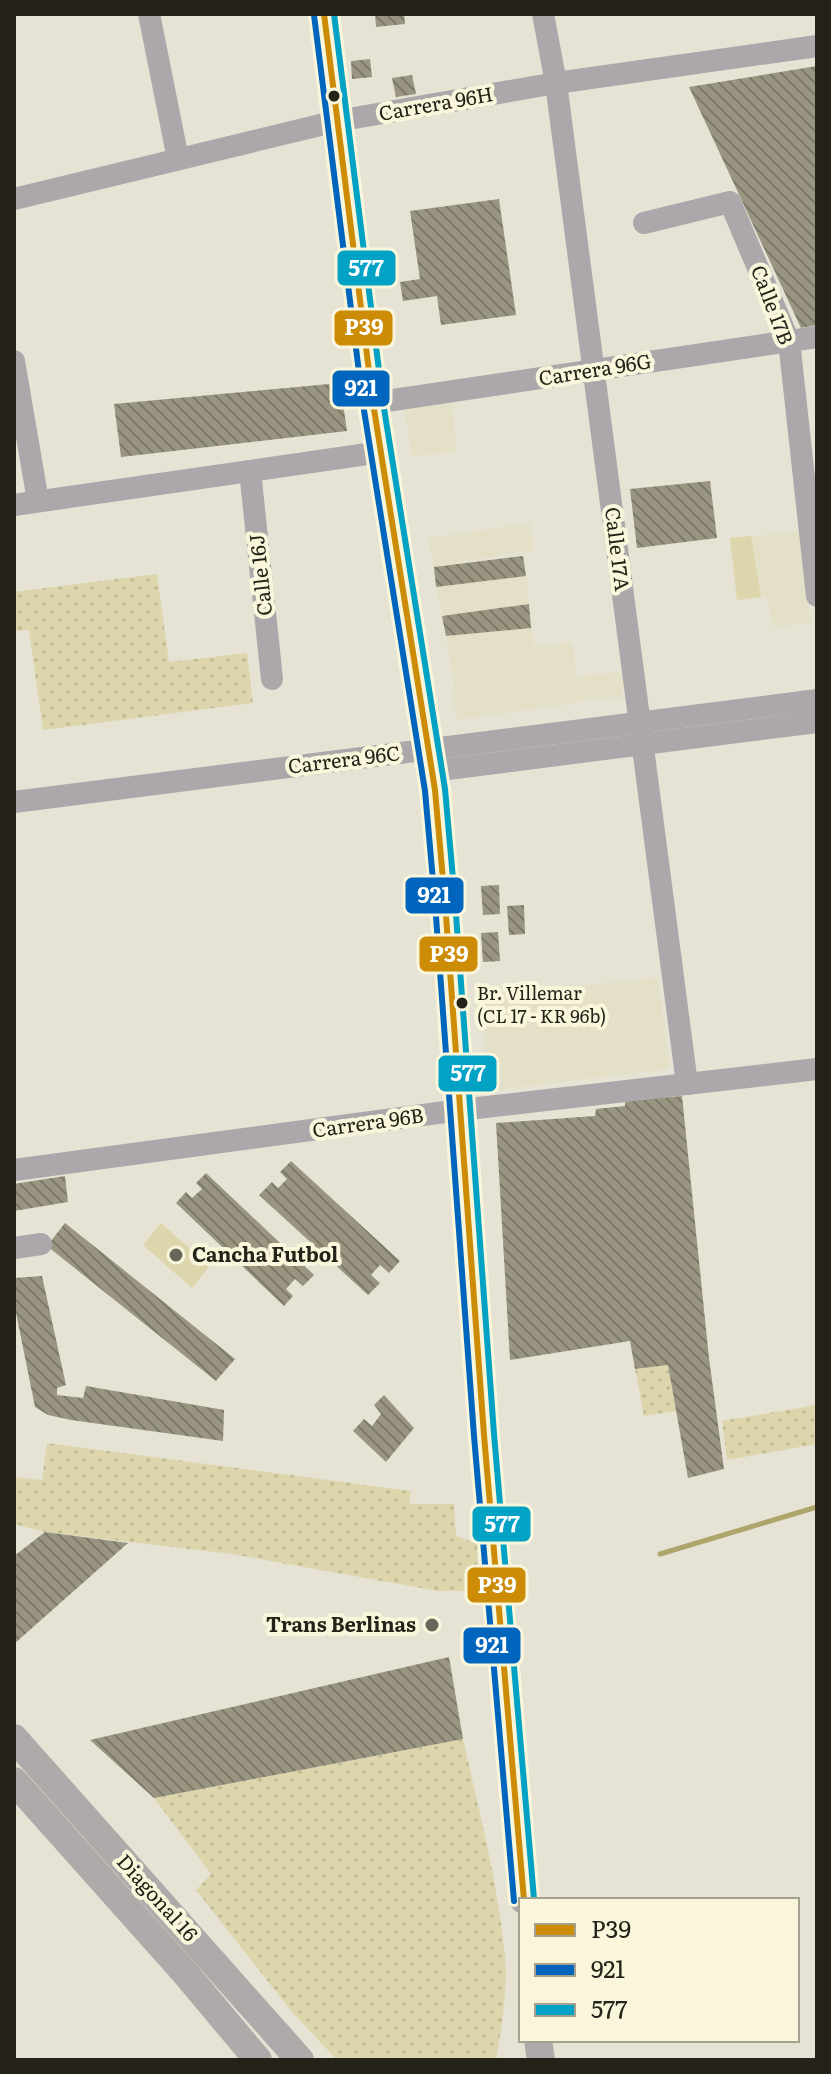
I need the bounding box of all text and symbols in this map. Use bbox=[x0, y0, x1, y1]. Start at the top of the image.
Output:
street label: Carrera 96H bbox=[376, 77, 495, 127]
unlabelled marker bbox=[326, 88, 342, 104]
line badge: 577 bbox=[336, 249, 397, 287]
text: 577 bbox=[348, 250, 384, 283]
street label: Calle 17B bbox=[745, 260, 803, 348]
line badge: P39 bbox=[333, 309, 394, 347]
text: P39 bbox=[344, 309, 384, 342]
street label: Carrera 96G bbox=[536, 344, 653, 392]
line badge: 921 bbox=[331, 369, 391, 408]
text: 921 bbox=[344, 370, 378, 403]
street label: Calle 17A bbox=[599, 505, 639, 593]
street label: Calle 16J bbox=[240, 533, 278, 618]
street label: Carrera 96C bbox=[286, 736, 402, 780]
line badge: 921 bbox=[404, 876, 465, 915]
text: 921 bbox=[417, 877, 451, 910]
line badge: P39 bbox=[418, 935, 479, 973]
text: P39 bbox=[429, 936, 469, 969]
place label: Br. Villemar (CL 17 - KR 96b) bbox=[477, 979, 606, 1029]
marker: Br. Villemar (CL 17 - KR 96b) bbox=[454, 995, 470, 1011]
line badge: 577 bbox=[437, 1054, 498, 1093]
text: 577 bbox=[450, 1055, 486, 1088]
street label: Carrera 96B bbox=[310, 1098, 425, 1144]
place label: Cancha Futbol bbox=[192, 1238, 338, 1268]
marker: Cancha Futbol bbox=[167, 1246, 185, 1264]
line badge: 577 bbox=[471, 1505, 532, 1543]
text: 577 bbox=[484, 1506, 520, 1539]
line badge: P39 bbox=[466, 1566, 527, 1604]
text: P39 bbox=[477, 1567, 517, 1600]
place label: Trans Berlinas bbox=[266, 1608, 416, 1638]
marker: Trans Berlinas bbox=[423, 1616, 441, 1634]
line badge: 921 bbox=[462, 1626, 522, 1665]
text: 921 bbox=[475, 1627, 509, 1660]
street label: Diagonal 16 bbox=[111, 1846, 206, 1947]
legend bbox=[519, 1898, 799, 2042]
text: P39 bbox=[591, 1910, 631, 1945]
text: 921 bbox=[591, 1950, 625, 1985]
text: 577 bbox=[591, 1990, 627, 2025]

